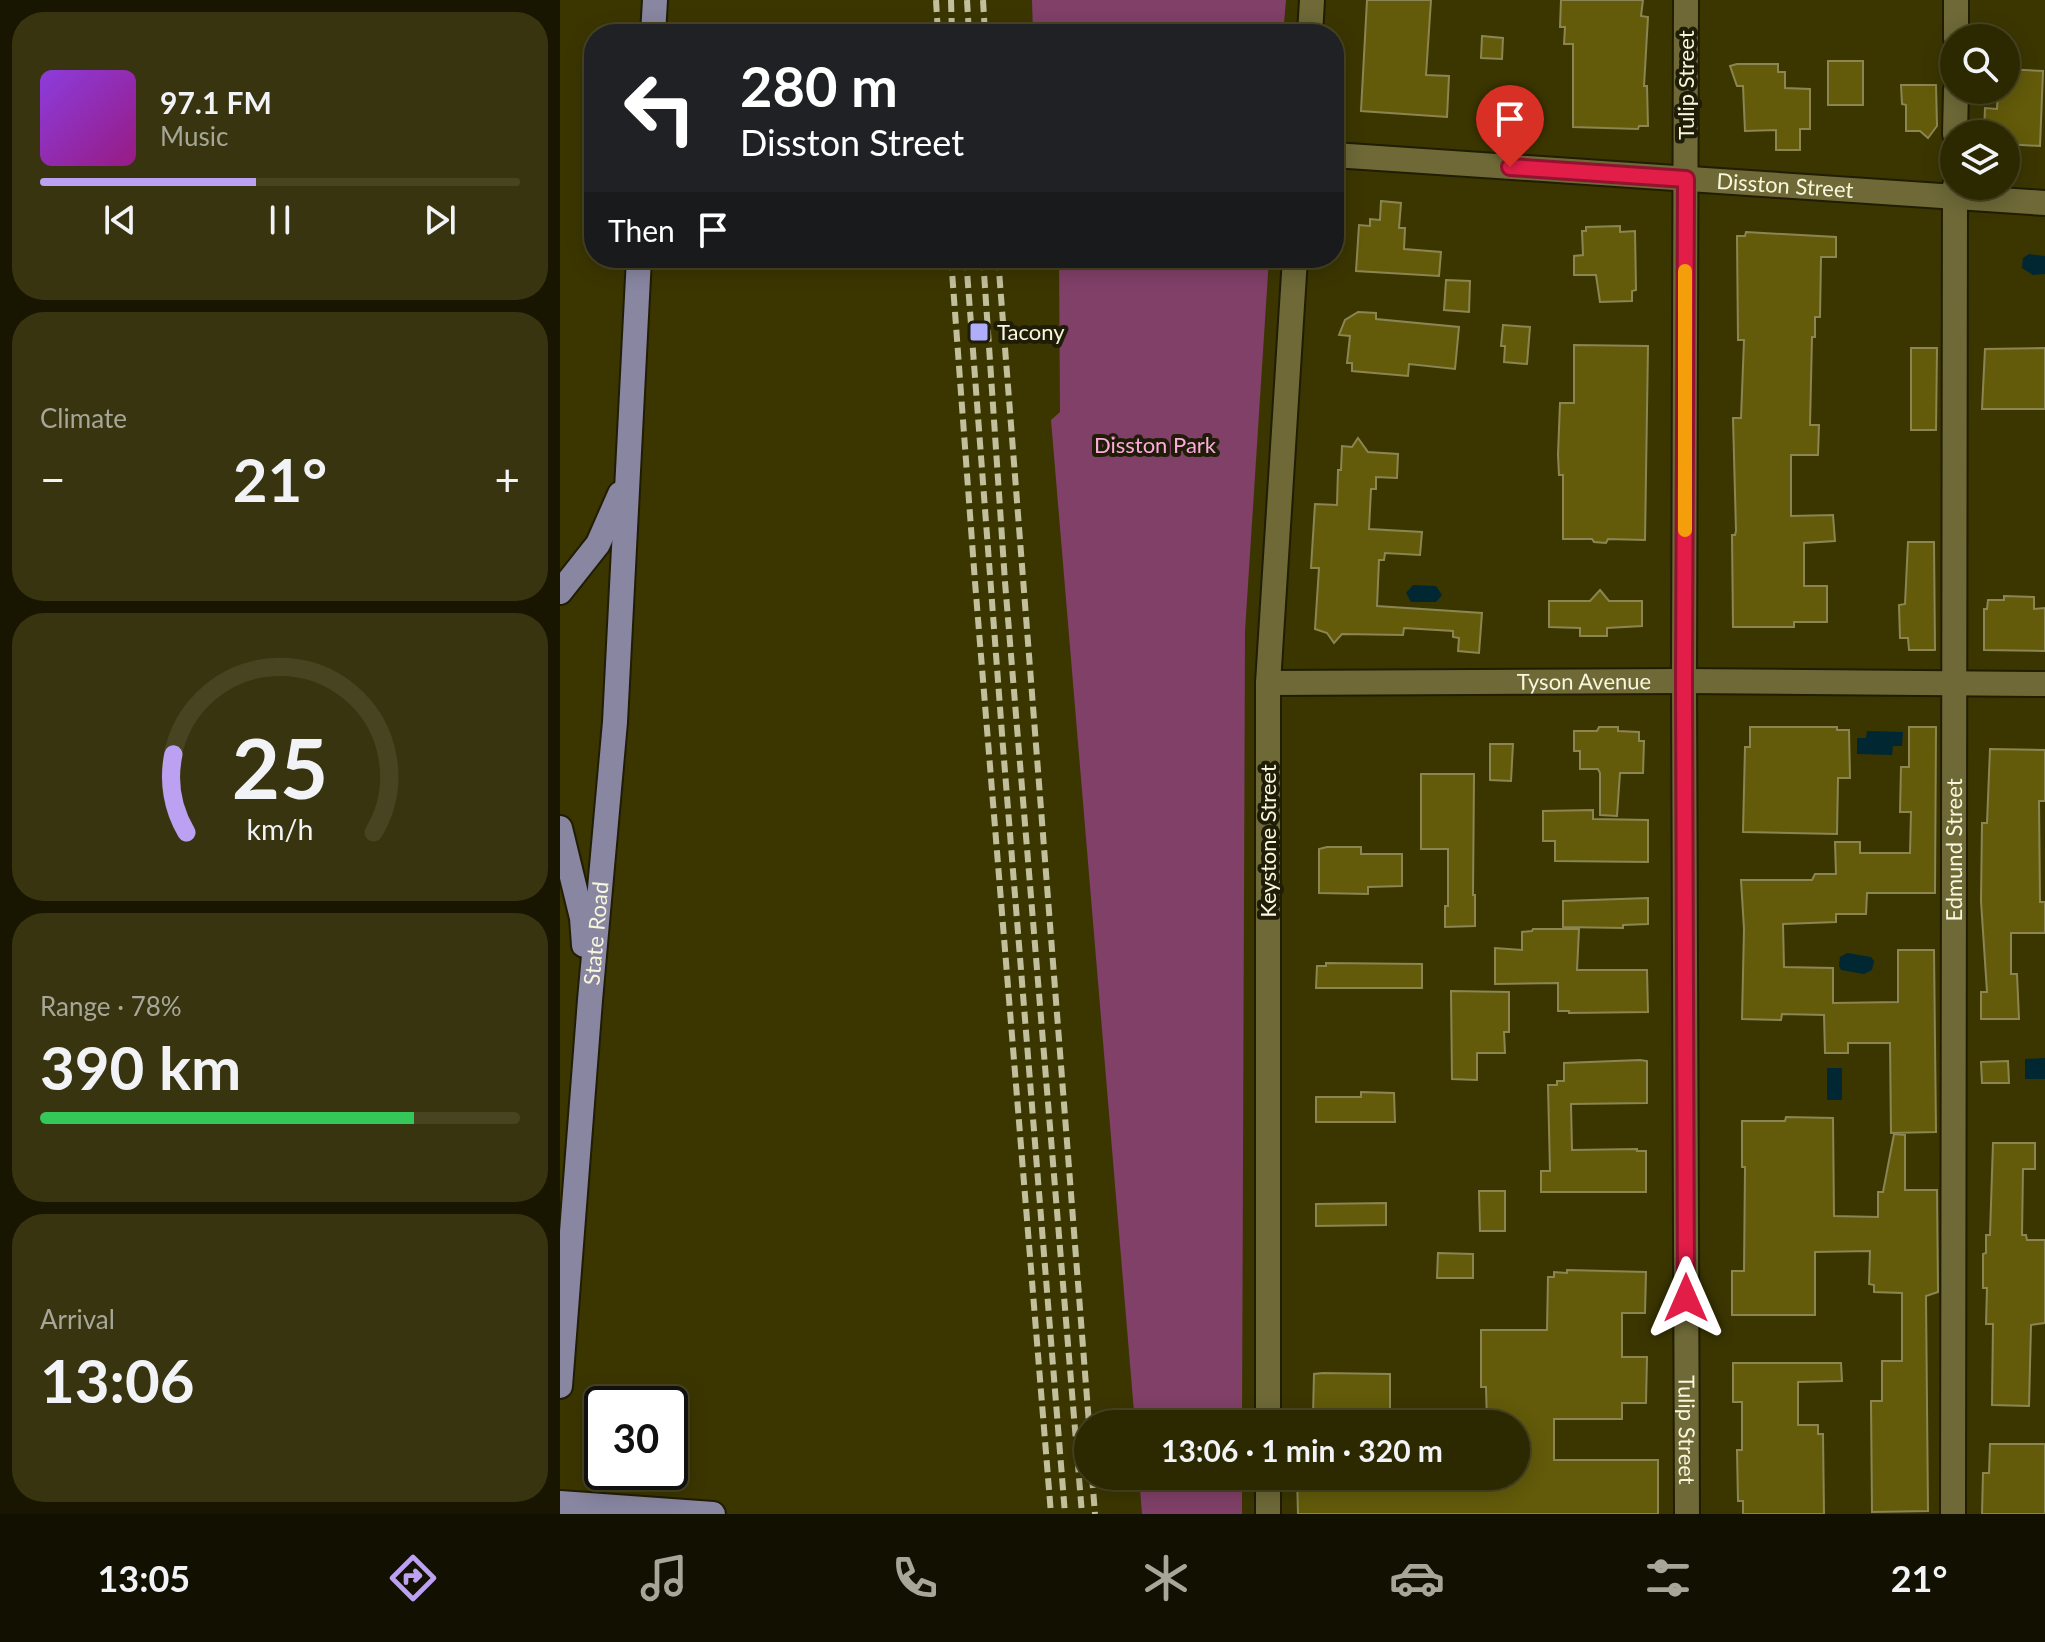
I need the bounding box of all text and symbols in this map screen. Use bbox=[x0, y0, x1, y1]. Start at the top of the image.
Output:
map controls bbox=[1940, 24, 2020, 200]
button: search bbox=[1940, 24, 2020, 104]
street label: Tulip Street bbox=[1672, 30, 1699, 140]
text: 280 m bbox=[740, 52, 898, 119]
icon: left bbox=[608, 56, 712, 160]
text: 97.1 FM bbox=[160, 84, 272, 120]
pin bbox=[1476, 85, 1544, 167]
icon: arrive bbox=[1488, 97, 1532, 141]
text: Music bbox=[160, 120, 228, 152]
text: Disston Street bbox=[740, 120, 964, 164]
button: layers bbox=[1940, 120, 2020, 200]
street label: Disston Street bbox=[1716, 167, 1854, 203]
icon: previous bbox=[98, 198, 142, 242]
icon: pause bbox=[258, 198, 302, 242]
icon: next bbox=[418, 198, 462, 242]
icon: arrive bbox=[691, 208, 735, 252]
text: Then bbox=[608, 212, 675, 248]
place label: Tacony bbox=[997, 318, 1065, 345]
marker: Tacony bbox=[968, 321, 990, 343]
text: Climate bbox=[40, 402, 127, 434]
park label: Disston Park bbox=[1094, 431, 1217, 458]
text: 21° bbox=[233, 443, 327, 515]
text: − bbox=[40, 453, 66, 505]
text: + bbox=[494, 453, 520, 505]
street label: Tyson Avenue bbox=[1517, 667, 1651, 695]
text: 25 bbox=[232, 717, 328, 817]
street label: Keystone Street bbox=[1254, 764, 1281, 918]
street label: Edmund Street bbox=[1940, 778, 1967, 922]
text: km/h bbox=[247, 812, 313, 846]
street label: State Road bbox=[577, 880, 614, 986]
text: Range · 78% bbox=[40, 990, 182, 1022]
text: 390 km bbox=[40, 1031, 241, 1103]
position arrow bbox=[1644, 1256, 1728, 1340]
text: Arrival bbox=[40, 1303, 115, 1335]
text: 13:06 bbox=[40, 1344, 195, 1416]
street label: Tulip Street bbox=[1674, 1375, 1701, 1485]
speed limit sign: 30 bbox=[584, 1386, 688, 1490]
text: 13:06 · 1 min · 320 m bbox=[1161, 1432, 1443, 1468]
icon: directions bbox=[385, 1550, 441, 1606]
icon: music bbox=[636, 1550, 692, 1606]
icon: phone bbox=[887, 1550, 943, 1606]
icon: climate bbox=[1138, 1550, 1194, 1606]
icon: car bbox=[1389, 1550, 1445, 1606]
icon: filters bbox=[1640, 1550, 1696, 1606]
text: 13:05 bbox=[97, 1556, 190, 1600]
text: 21° bbox=[1891, 1556, 1947, 1600]

